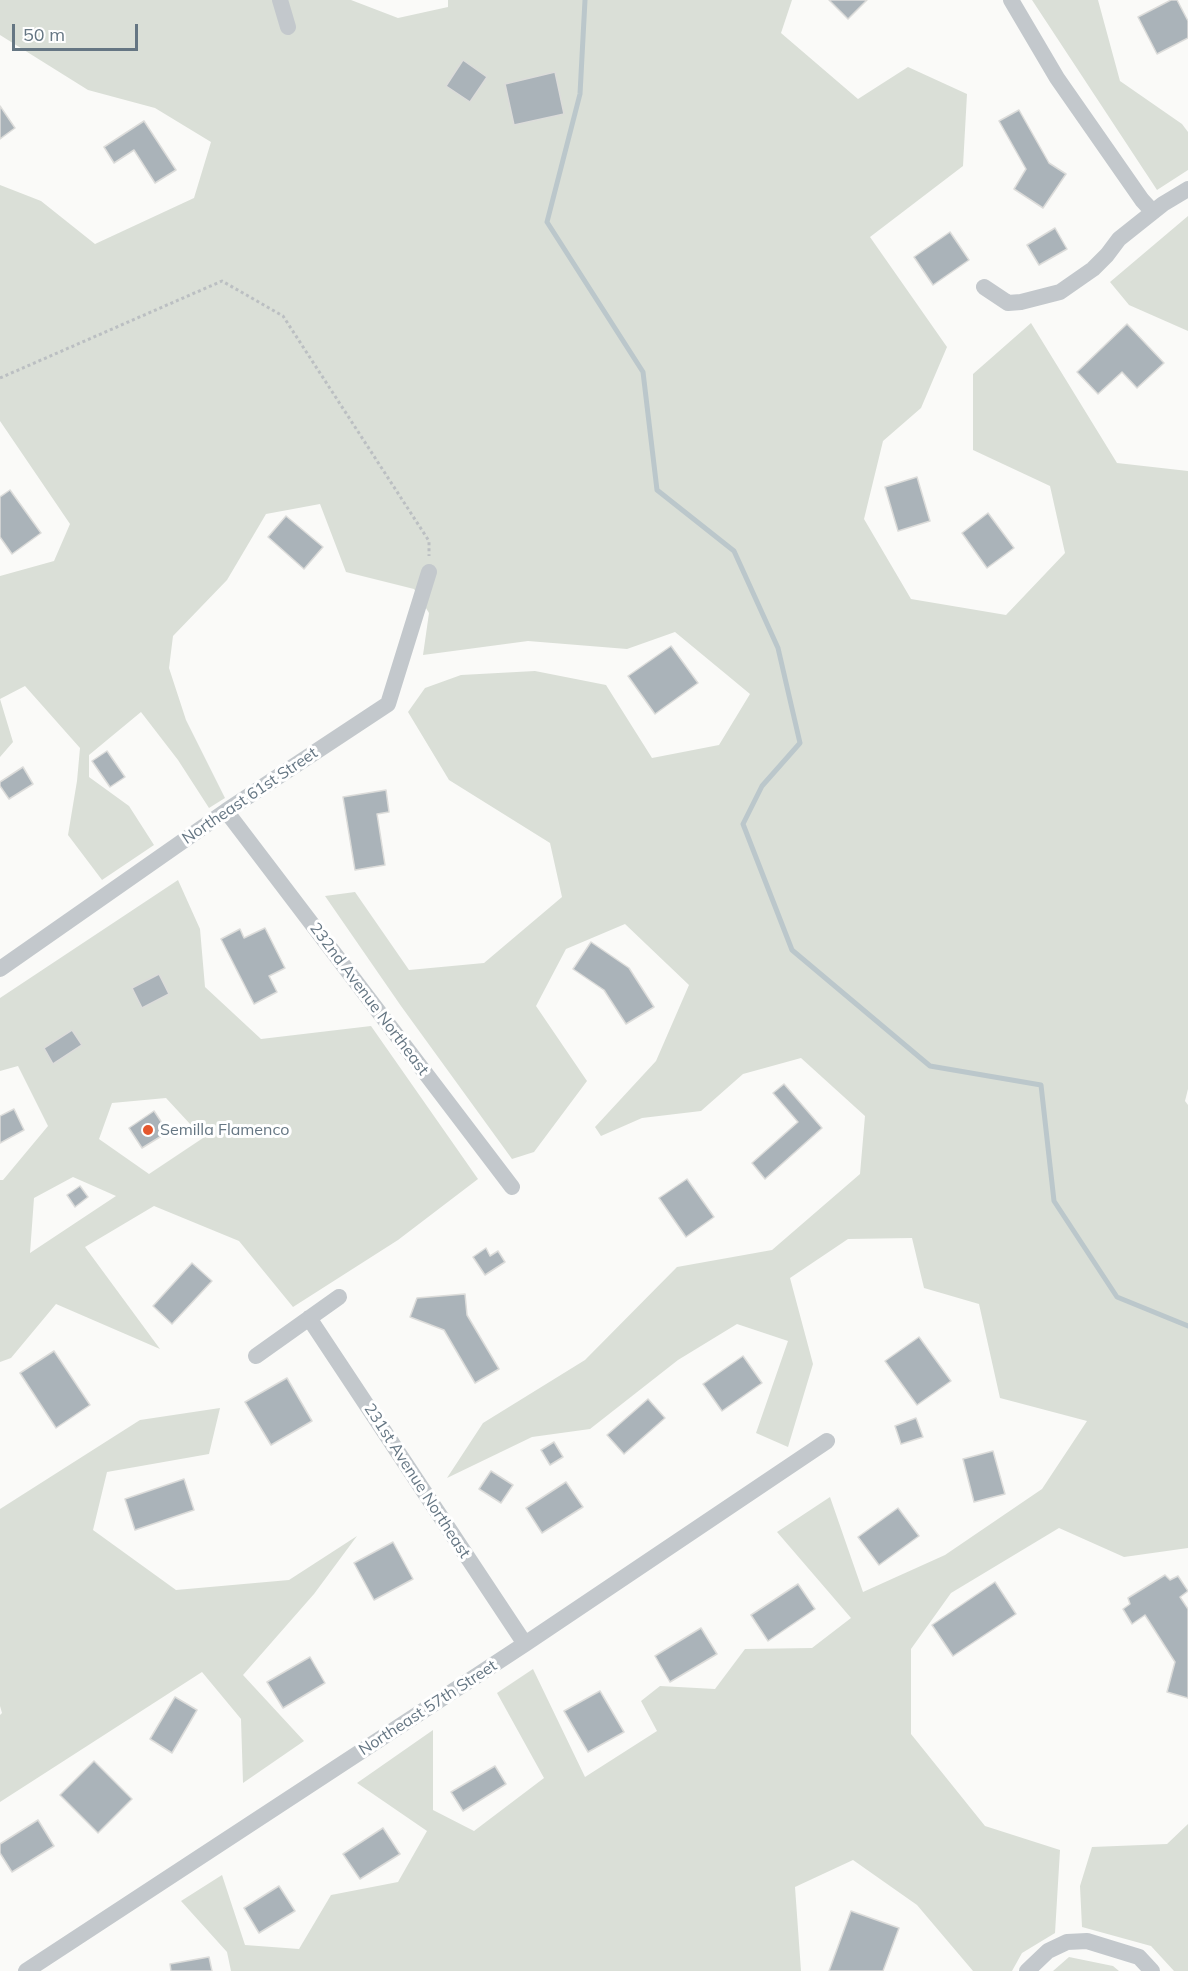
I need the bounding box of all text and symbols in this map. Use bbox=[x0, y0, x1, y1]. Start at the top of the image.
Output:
scale bar bbox=[15, 12, 141, 50]
text: 50 m bbox=[23, 23, 65, 46]
street label: Northeast 61st Street bbox=[179, 743, 321, 849]
street label: 232nd Avenue Northeast bbox=[305, 919, 433, 1079]
place label: Semilla Flamenco bbox=[160, 1120, 289, 1140]
marker: Semilla Flamenco bbox=[141, 1123, 155, 1137]
street label: 231st Avenue Northeast bbox=[360, 1400, 474, 1562]
street label: Northeast 57th Street bbox=[355, 1656, 501, 1760]

